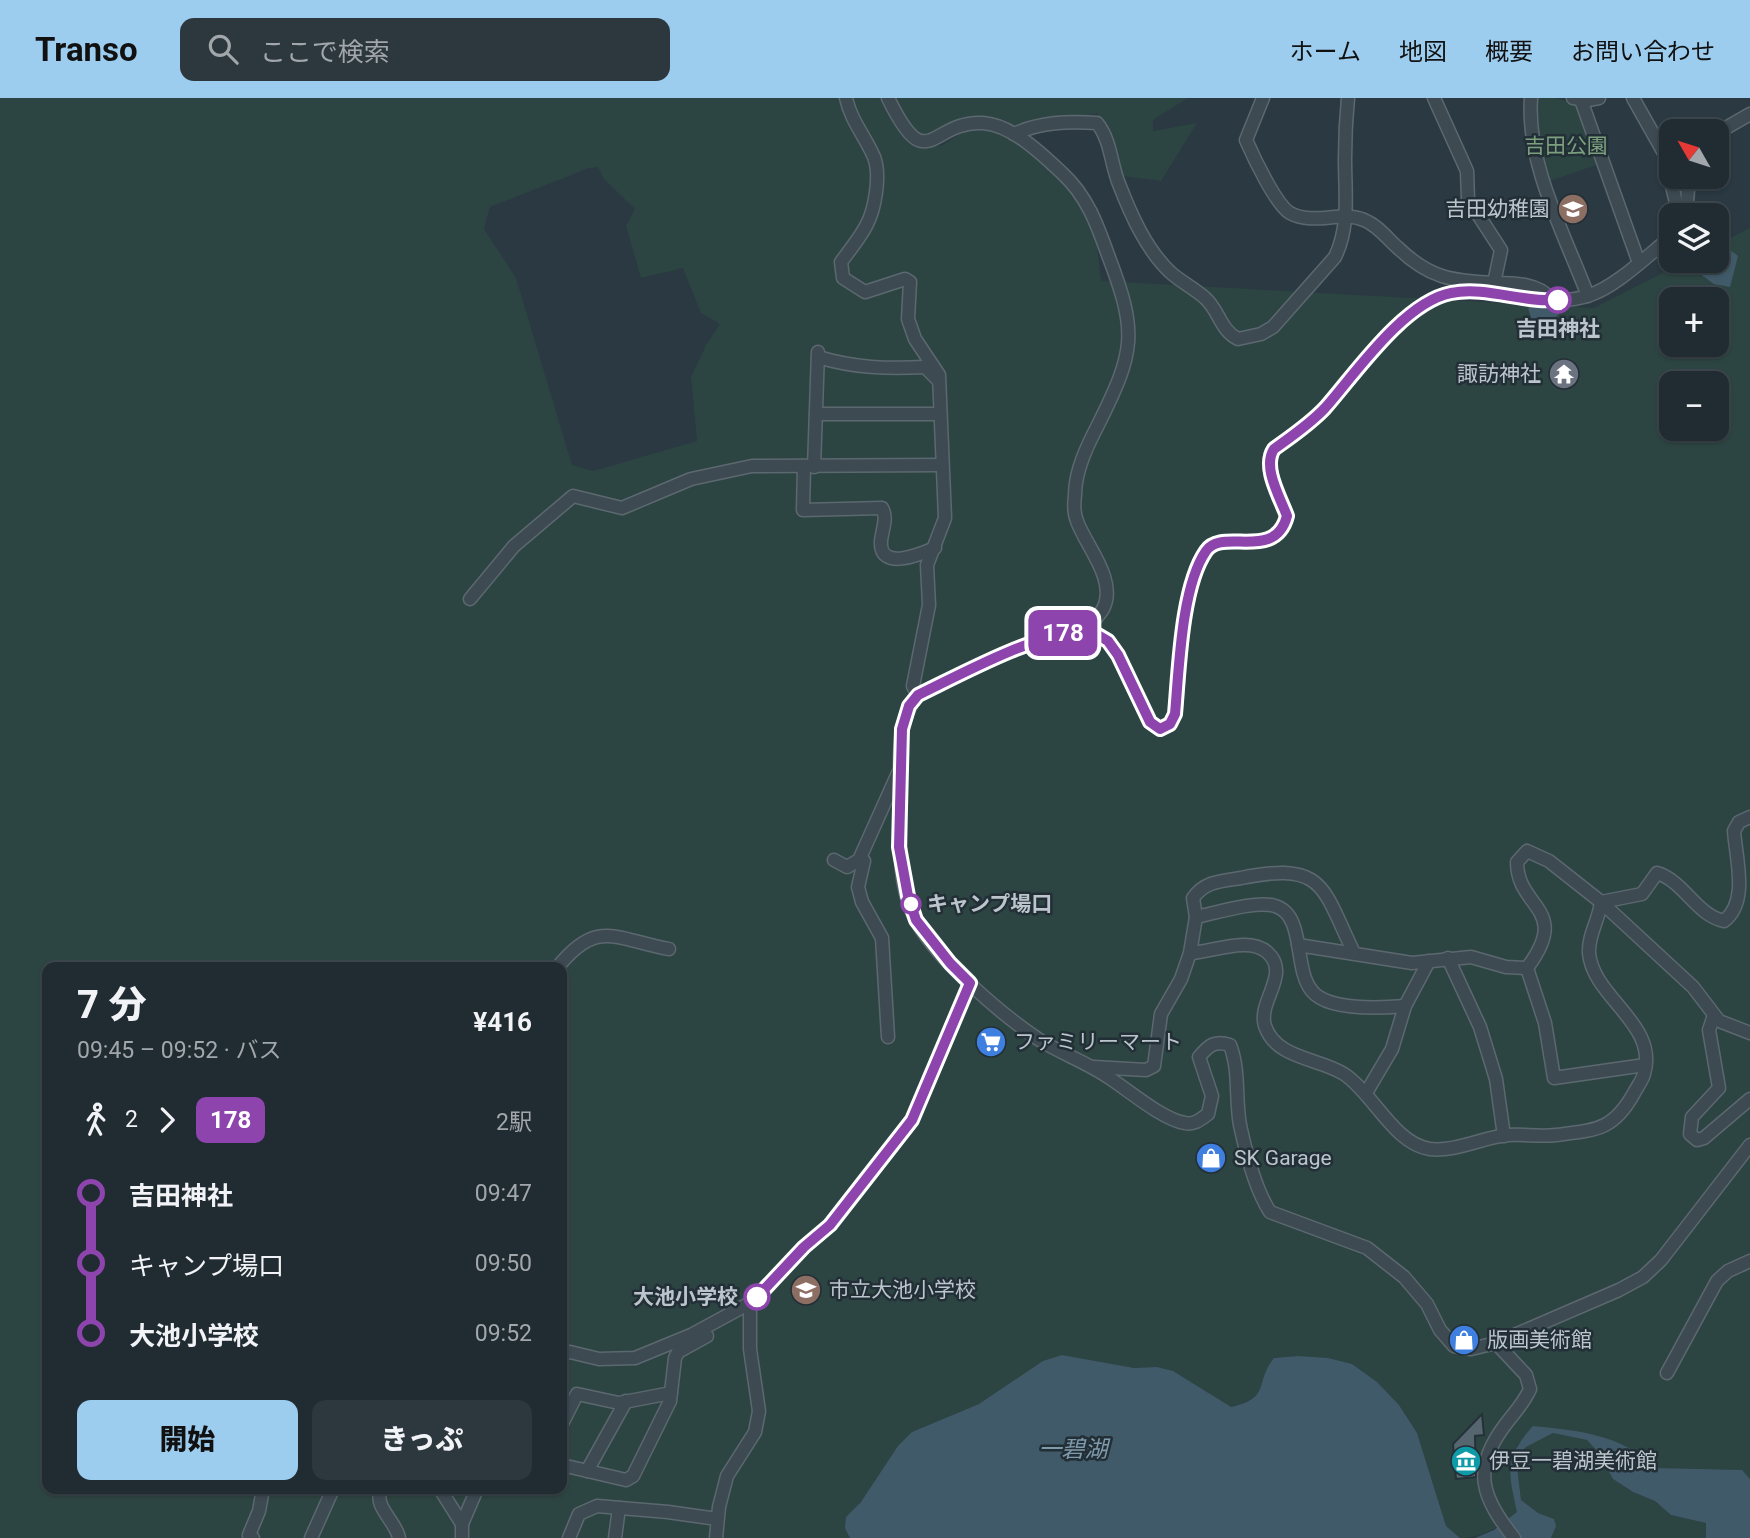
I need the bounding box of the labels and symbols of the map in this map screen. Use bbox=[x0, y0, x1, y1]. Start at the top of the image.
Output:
north arrow bbox=[1659, 119, 1729, 189]
park label: 吉田公園 bbox=[1524, 134, 1608, 158]
school or university icon: 吉田幼稚園 bbox=[1556, 192, 1590, 226]
place label: 吉田幼稚園 bbox=[1445, 197, 1550, 221]
marker: 吉田神社 bbox=[1545, 287, 1571, 313]
place label: 吉田神社 bbox=[1516, 317, 1600, 341]
temple icon: 諏訪神社 bbox=[1547, 357, 1581, 391]
place label: 諏訪神社 bbox=[1457, 362, 1541, 386]
line badge: 178 bbox=[1023, 610, 1103, 656]
place label: キャンプ場口 bbox=[927, 892, 1052, 916]
marker: キャンプ場口 bbox=[901, 894, 921, 914]
supermarket icon: ファミリーマート bbox=[974, 1025, 1008, 1059]
place label: ファミリーマート bbox=[1014, 1030, 1182, 1054]
shop icon: SK Garage bbox=[1194, 1141, 1228, 1175]
place label: SK Garage bbox=[1234, 1146, 1332, 1170]
school or university icon: 市立大池小学校 bbox=[789, 1273, 823, 1307]
place label: 市立大池小学校 bbox=[829, 1278, 976, 1302]
marker: 大池小学校 bbox=[744, 1284, 770, 1310]
place label: 大池小学校 bbox=[633, 1285, 738, 1309]
shop icon: 版画美術館 bbox=[1447, 1323, 1481, 1357]
place label: 版画美術館 bbox=[1487, 1328, 1592, 1352]
water label: 一碧湖 bbox=[1039, 1436, 1111, 1463]
museum icon: 伊豆一碧湖美術館 bbox=[1449, 1444, 1483, 1478]
place label: 伊豆一碧湖美術館 bbox=[1489, 1449, 1657, 1473]

